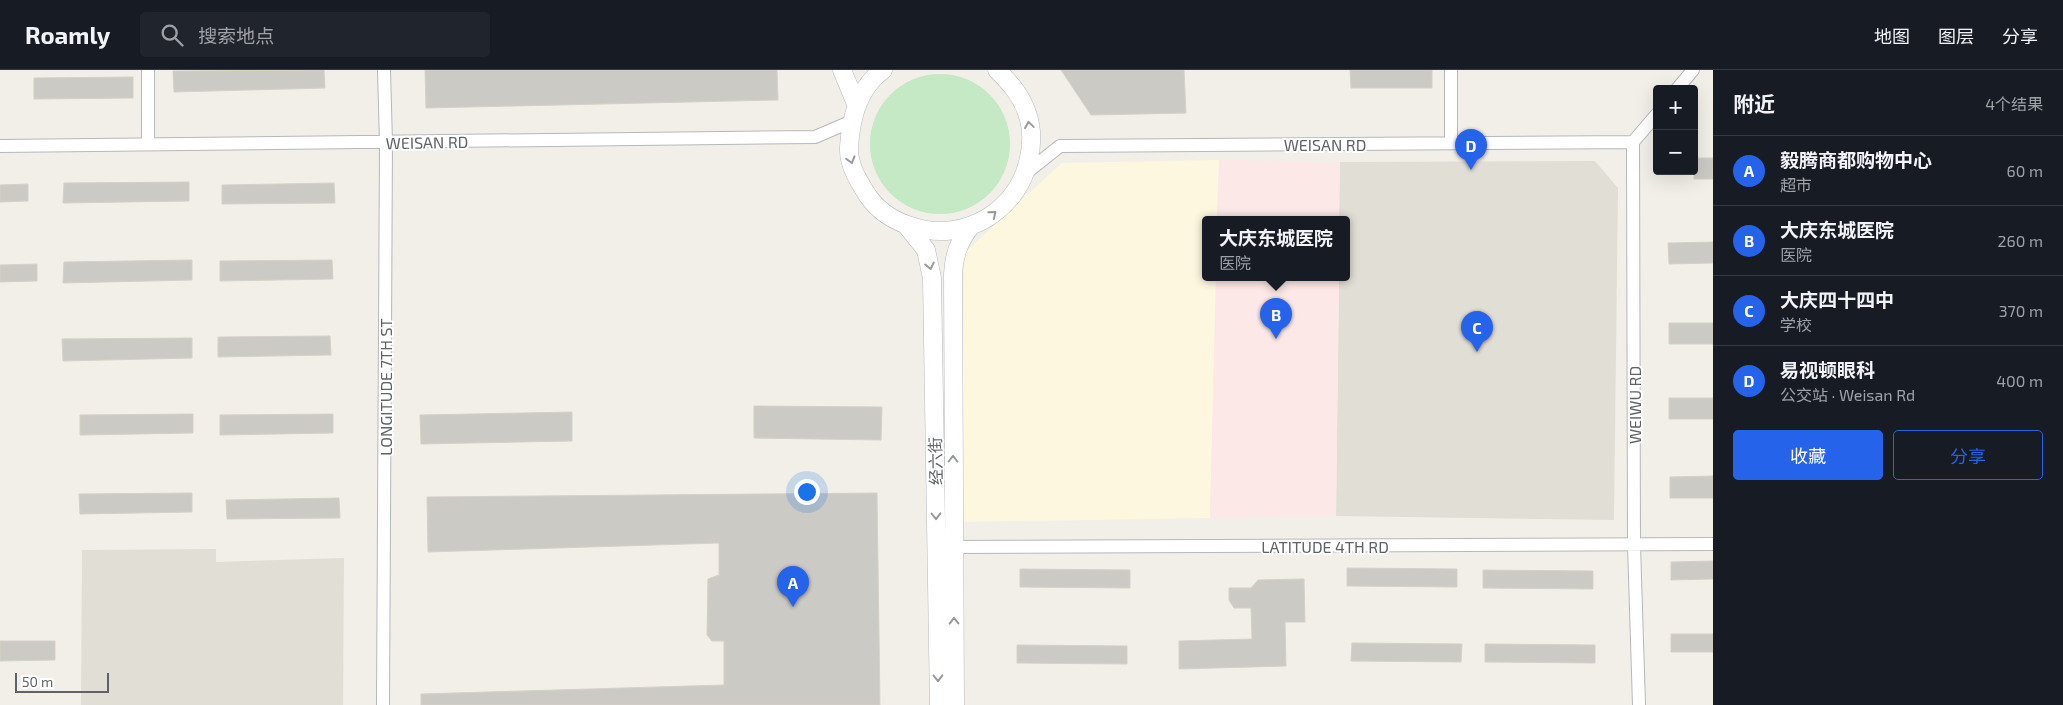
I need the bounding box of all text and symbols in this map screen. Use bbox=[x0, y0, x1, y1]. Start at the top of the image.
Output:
search box bbox=[140, 12, 490, 57]
text: Roamly bbox=[25, 20, 110, 49]
icon: search bbox=[158, 21, 186, 49]
text: 搜索地点 bbox=[198, 24, 274, 47]
text: 地图 bbox=[1874, 25, 1910, 47]
text: 图层 bbox=[1938, 25, 1974, 47]
text: 分享 bbox=[2002, 25, 2038, 47]
map controls bbox=[1653, 85, 1698, 175]
button: + bbox=[1653, 85, 1698, 130]
text: 附近 bbox=[1733, 91, 1775, 116]
text: 4个结果 bbox=[1985, 94, 2043, 113]
one-way arrow bbox=[1024, 121, 1035, 129]
pin: D bbox=[1455, 129, 1487, 170]
button: − bbox=[1653, 130, 1698, 175]
street label: WEISAN RD bbox=[386, 132, 468, 152]
street label: WEISAN RD bbox=[1284, 135, 1366, 154]
text: 毅腾商都购物中心 bbox=[1780, 148, 1932, 171]
one-way arrow bbox=[846, 156, 856, 164]
text: A bbox=[1744, 161, 1754, 180]
text: 60 m bbox=[2007, 161, 2043, 180]
text: 超市 bbox=[1780, 175, 1812, 194]
one-way arrow bbox=[987, 212, 996, 220]
popup bbox=[1202, 216, 1350, 281]
text: 大庆东城医院 bbox=[1780, 218, 1894, 241]
text: 大庆东城医院 bbox=[1219, 226, 1333, 249]
text: B bbox=[1744, 231, 1754, 250]
text: 260 m bbox=[1998, 231, 2043, 250]
text: 医院 bbox=[1780, 245, 1812, 264]
text: 医院 bbox=[1219, 253, 1251, 272]
one-way arrow bbox=[924, 261, 935, 270]
text: 大庆四十四中 bbox=[1780, 288, 1894, 311]
pin: B bbox=[1260, 298, 1292, 339]
text: C bbox=[1744, 301, 1754, 320]
text: 370 m bbox=[1999, 301, 2043, 320]
pin: C bbox=[1461, 311, 1493, 352]
text: 学校 bbox=[1780, 315, 1812, 334]
street label: LONGITUDE 7TH ST bbox=[376, 318, 395, 456]
text: 易视顿眼科 bbox=[1780, 358, 1875, 381]
street label: WEIWU RD bbox=[1625, 366, 1644, 444]
text: D bbox=[1744, 371, 1754, 390]
text: 400 m bbox=[1996, 371, 2043, 390]
text: 公交站 · Weisan Rd bbox=[1780, 385, 1915, 404]
button: 收藏 bbox=[1733, 430, 1883, 480]
button: 分享 bbox=[1893, 430, 2043, 480]
street label: 经六街 bbox=[925, 437, 945, 485]
one-way arrow bbox=[948, 455, 958, 462]
your location bbox=[794, 479, 820, 505]
one-way arrow bbox=[931, 512, 941, 520]
street label: LATITUDE 4TH RD bbox=[1261, 537, 1389, 556]
pin: A bbox=[777, 566, 809, 607]
one-way arrow bbox=[949, 617, 959, 625]
scale bar bbox=[15, 670, 109, 693]
text: 50 m bbox=[22, 673, 53, 690]
one-way arrow bbox=[933, 674, 943, 682]

